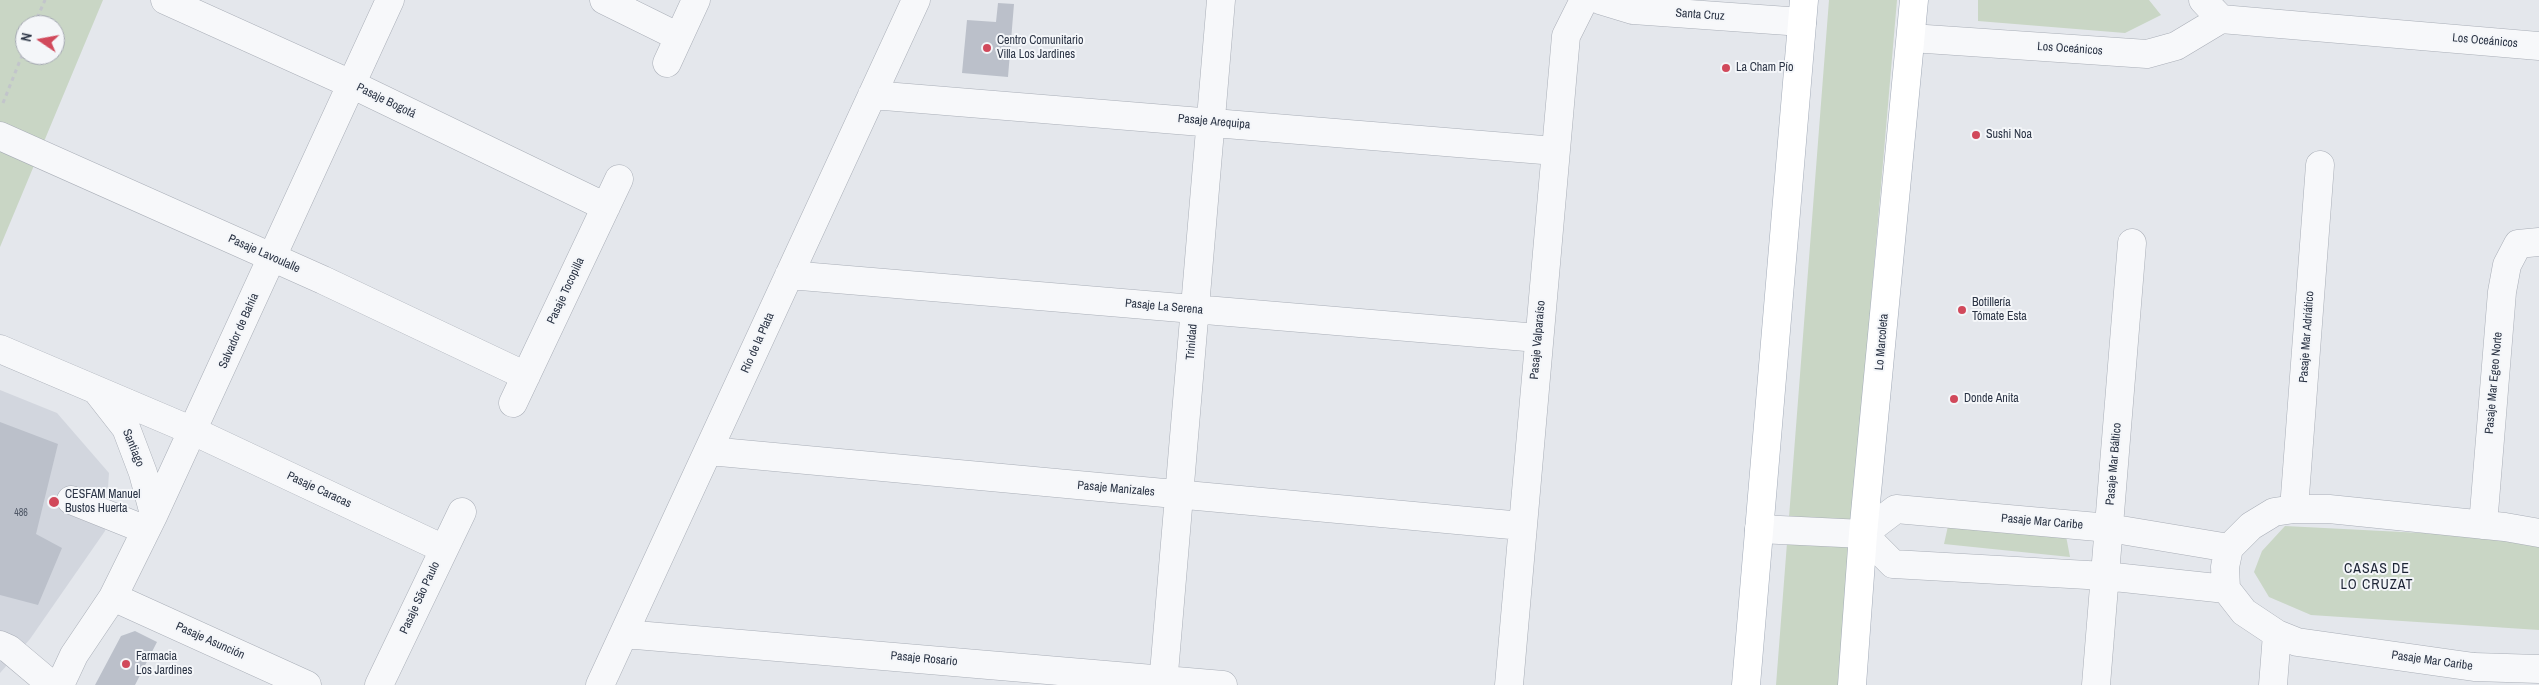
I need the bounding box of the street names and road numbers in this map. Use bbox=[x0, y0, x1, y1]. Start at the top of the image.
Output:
street label: Santa Cruz bbox=[1675, 6, 1725, 24]
street label: Los Oceánicos bbox=[2452, 31, 2518, 51]
street label: Los Oceánicos bbox=[2037, 40, 2103, 58]
street label: Pasaje Bogotá bbox=[354, 80, 418, 122]
street label: Pasaje Arequipa bbox=[1177, 112, 1251, 132]
street label: Pasaje Lavoulalle bbox=[226, 232, 302, 276]
street label: Pasaje Tocopilla bbox=[544, 255, 588, 327]
street label: Salvador de Bahía bbox=[216, 291, 262, 371]
street label: Pasaje Mar Adriático bbox=[2297, 291, 2317, 383]
street label: Pasaje La Serena bbox=[1124, 296, 1204, 318]
street label: Pasaje Valparaíso bbox=[1527, 300, 1549, 380]
street label: Río de la Plata bbox=[738, 311, 778, 375]
street label: Lo Marcoleta bbox=[1872, 313, 1892, 371]
street label: Trinidad bbox=[1183, 323, 1201, 361]
street label: Pasaje Mar Egeo Norte bbox=[2482, 331, 2506, 435]
street label: Pasaje Mar Báltico bbox=[2103, 422, 2125, 506]
street label: Santiago bbox=[119, 427, 147, 469]
street label: Pasaje Caracas bbox=[284, 469, 354, 511]
street label: Pasaje Manizales bbox=[1077, 478, 1155, 500]
street label: Pasaje Mar Caribe bbox=[2001, 511, 2083, 533]
street label: Pasaje São Paulo bbox=[397, 560, 443, 636]
street label: Pasaje Asunción bbox=[173, 619, 247, 663]
street label: Pasaje Mar Caribe bbox=[2390, 648, 2474, 674]
street label: Pasaje Rosario bbox=[890, 649, 958, 669]

